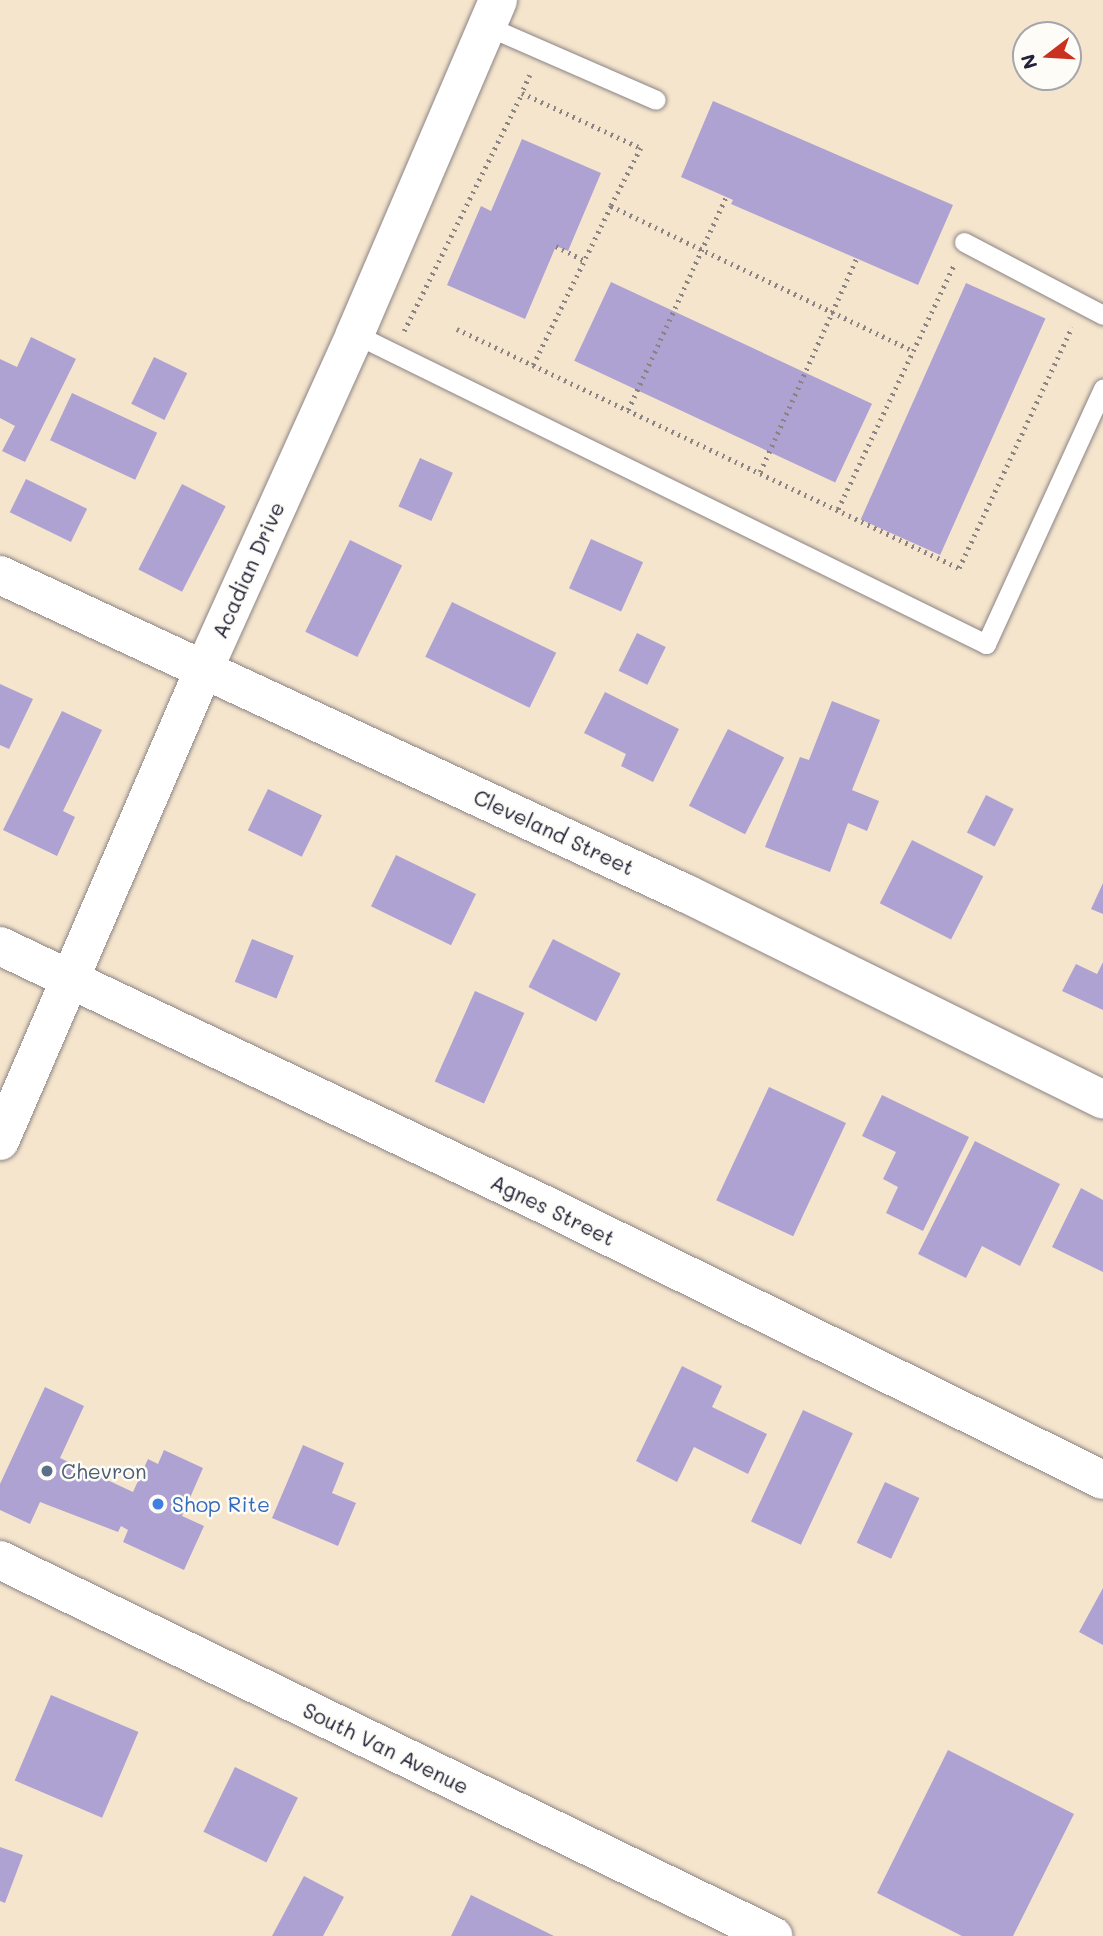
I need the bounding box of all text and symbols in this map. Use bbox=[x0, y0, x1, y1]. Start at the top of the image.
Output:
north arrow bbox=[1012, 21, 1082, 91]
text: N bbox=[1014, 51, 1042, 72]
street label: Acadian Drive bbox=[207, 498, 289, 642]
street label: Cleveland Street bbox=[470, 784, 638, 880]
street label: Agnes Street bbox=[487, 1169, 619, 1251]
place label: Chevron bbox=[61, 1458, 147, 1484]
marker: Chevron bbox=[39, 1463, 55, 1479]
place label: Shop Rite bbox=[172, 1491, 270, 1517]
marker: Shop Rite bbox=[150, 1496, 166, 1512]
street label: South Van Avenue bbox=[299, 1697, 473, 1799]

